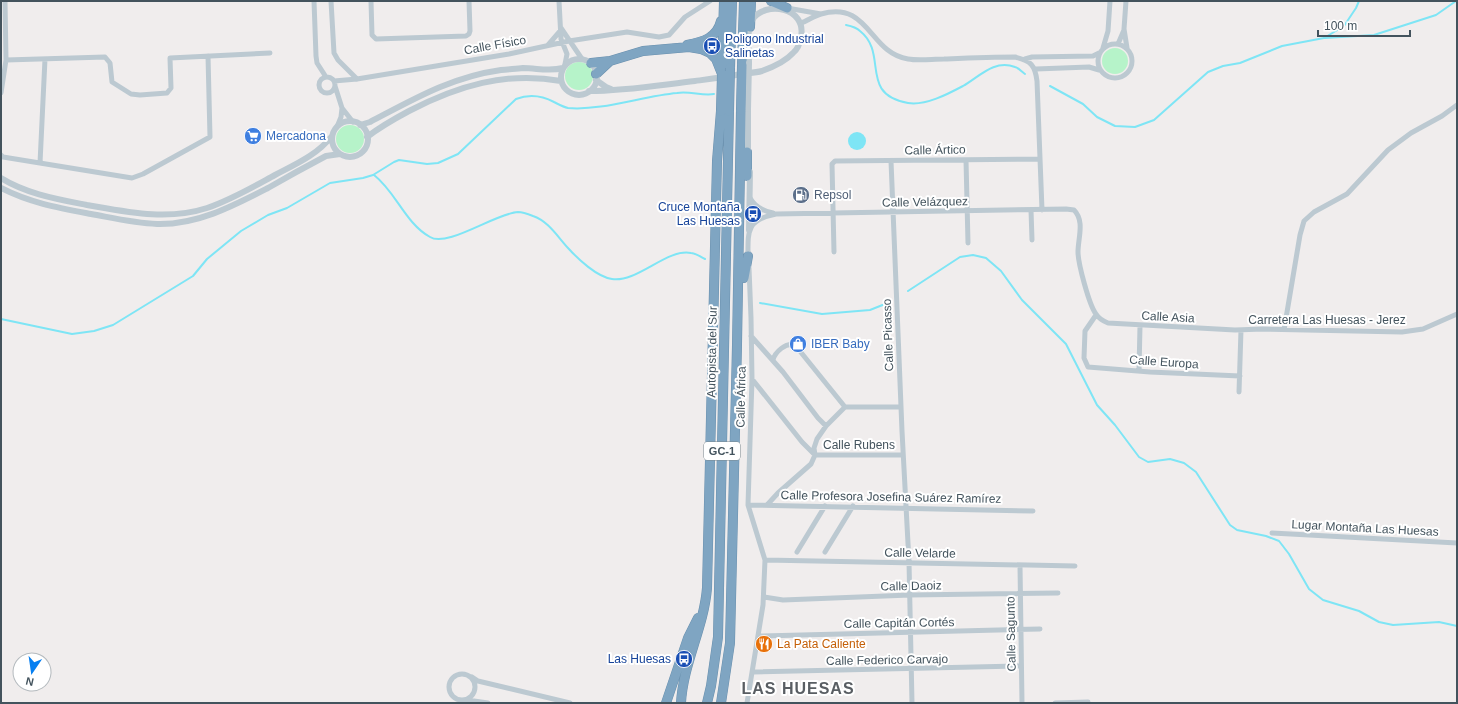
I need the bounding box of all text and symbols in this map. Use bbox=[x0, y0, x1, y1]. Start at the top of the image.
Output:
scale bar bbox=[1318, 12, 1410, 38]
text: 100 m bbox=[1324, 19, 1357, 33]
place label: Poligono Industrial Salinetas bbox=[725, 32, 824, 60]
street label: Calle Físico bbox=[463, 33, 527, 57]
bus stop icon: Poligono Industrial Salinetas bbox=[702, 36, 722, 56]
supermarket icon: Mercadona bbox=[243, 126, 263, 146]
place label: Mercadona bbox=[266, 129, 326, 143]
street label: Calle Ártico bbox=[904, 141, 966, 158]
fuel station icon: Repsol bbox=[791, 185, 811, 205]
place label: Repsol bbox=[814, 188, 851, 202]
street label: Calle Velázquez bbox=[882, 194, 968, 210]
place label: Cruce Montaña Las Huesas bbox=[658, 200, 740, 228]
bus stop icon: Cruce Montaña Las Huesas bbox=[743, 204, 763, 224]
street label: Calle Picasso bbox=[880, 298, 896, 372]
street label: Autopista del Sur bbox=[704, 306, 720, 398]
street label: Calle Asia bbox=[1141, 309, 1195, 325]
street label: Carretera Las Huesas - Jerez bbox=[1248, 313, 1406, 327]
shop icon: IBER Baby bbox=[788, 334, 808, 354]
place label: IBER Baby bbox=[811, 337, 870, 351]
street label: Calle Europa bbox=[1129, 353, 1199, 371]
street label: Calle África bbox=[732, 366, 749, 428]
street label: Calle Rubens bbox=[823, 438, 895, 452]
road number: GC-1 bbox=[704, 442, 740, 460]
street label: Calle Profesora Josefina Suárez Ramírez bbox=[781, 488, 1001, 506]
street label: Lugar Montaña Las Huesas bbox=[1291, 517, 1439, 539]
street label: Calle Velarde bbox=[884, 545, 956, 561]
street label: Calle Daoiz bbox=[880, 578, 942, 594]
street label: Calle Sagunto bbox=[1003, 596, 1019, 672]
street label: Calle Capitán Cortés bbox=[844, 615, 954, 631]
restaurant icon: La Pata Caliente bbox=[754, 634, 774, 654]
place label: La Pata Caliente bbox=[777, 637, 866, 651]
bus stop icon: Las Huesas bbox=[674, 649, 694, 669]
north arrow bbox=[12, 652, 52, 692]
place label: Las Huesas bbox=[608, 652, 671, 666]
street label: Calle Federico Carvajo bbox=[826, 652, 948, 668]
text: N bbox=[24, 675, 35, 688]
district label: LAS HUESAS bbox=[741, 680, 855, 697]

